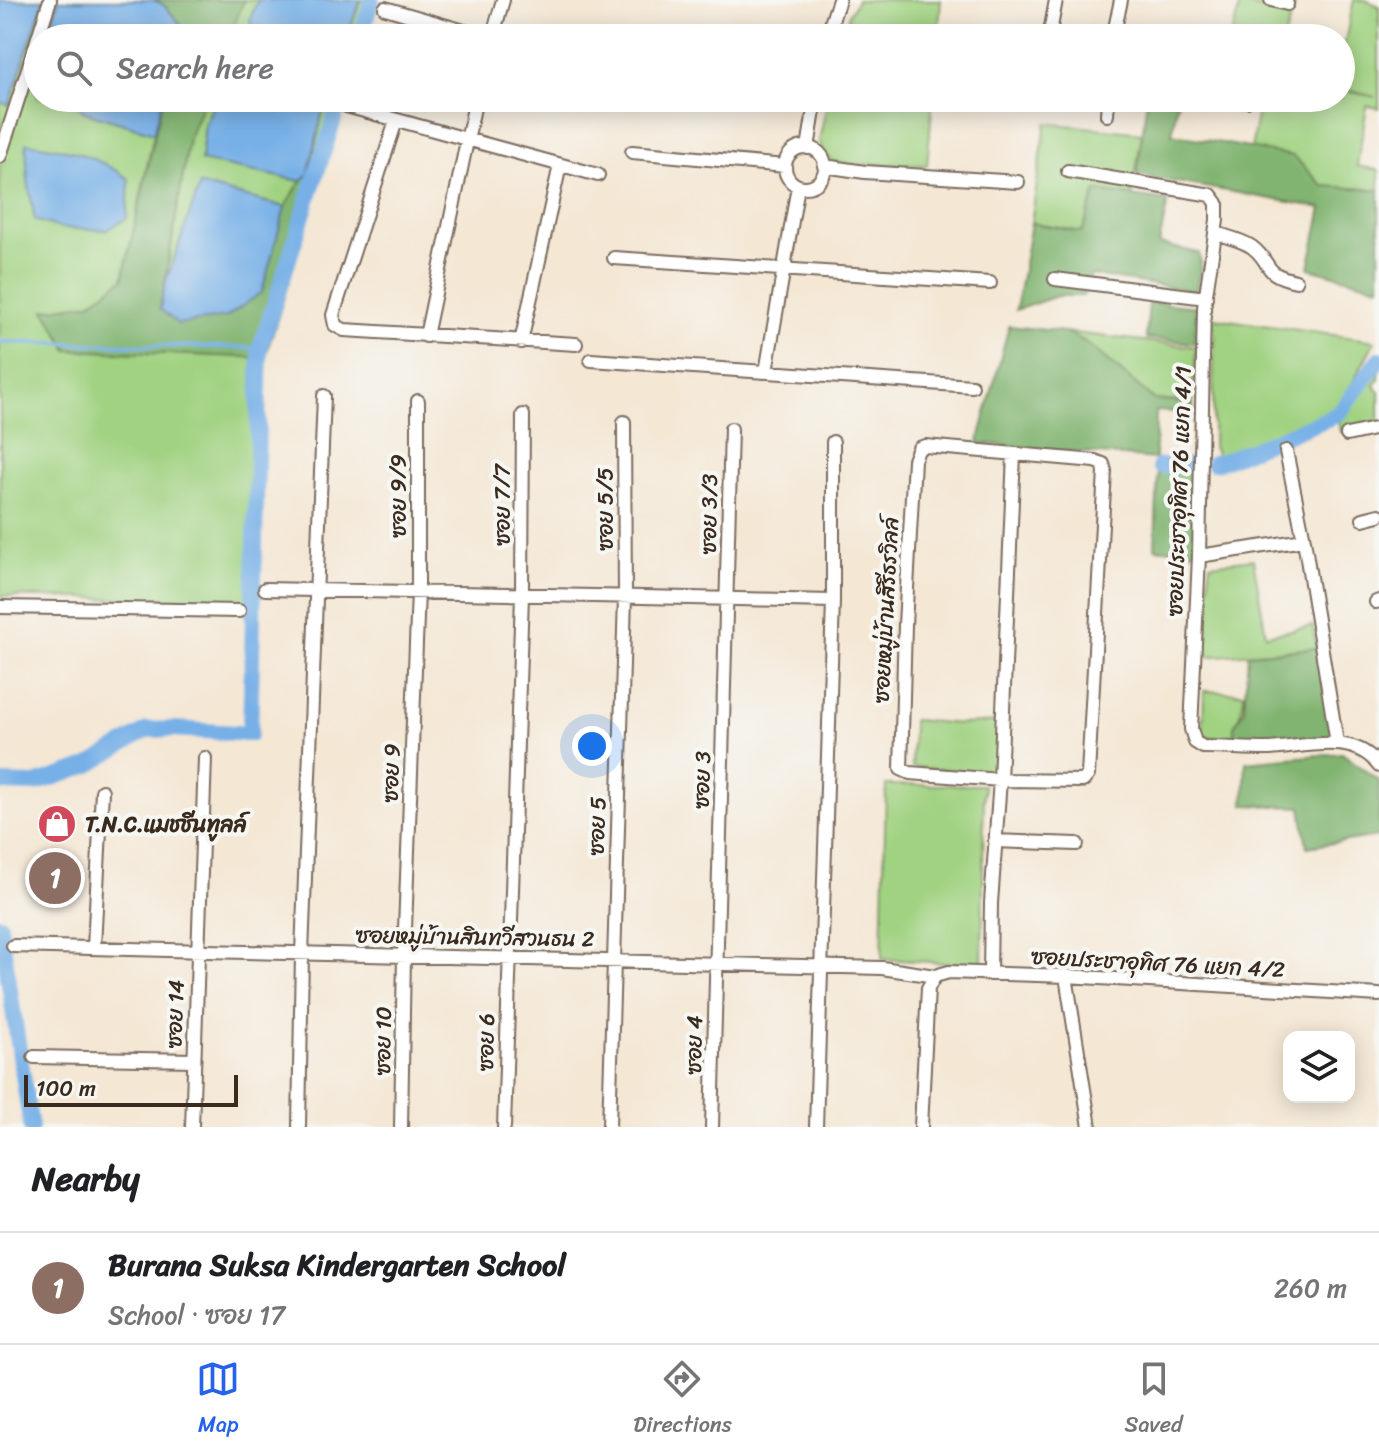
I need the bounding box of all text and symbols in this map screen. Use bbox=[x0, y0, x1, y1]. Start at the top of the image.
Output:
search box bbox=[24, 24, 1355, 112]
text: Search here bbox=[116, 41, 274, 95]
icon: search bbox=[52, 46, 96, 90]
street label: ซอยประชาอุทิศ 76 แยก 4/1 bbox=[1155, 365, 1203, 617]
street label: ซอย 9/9 bbox=[379, 454, 418, 538]
street label: ซอย 7/7 bbox=[483, 463, 522, 546]
street label: ซอย 5/5 bbox=[586, 467, 625, 551]
street label: ซอย 3/3 bbox=[689, 473, 729, 555]
street label: ซอยหมู่บ้านสิรีธรวิลล์ bbox=[862, 512, 911, 704]
your location bbox=[572, 726, 612, 766]
street label: ซอย 9 bbox=[370, 743, 412, 803]
street label: ซอย 3 bbox=[682, 751, 722, 809]
street label: ซอย 5 bbox=[576, 796, 618, 856]
shop icon: T.N.C.แมชชีนทูลล์ bbox=[36, 803, 78, 845]
place label: T.N.C.แมชชีนทูลล์ bbox=[85, 805, 251, 844]
pin: 1 bbox=[29, 848, 81, 908]
street label: ซอยหมู่บ้านสินทวีสวนธน 2 bbox=[355, 915, 595, 959]
street label: ซอยประชาอุทิศ 76 แยก 4/2 bbox=[1030, 937, 1286, 989]
street label: ซอย 14 bbox=[154, 979, 196, 1049]
street label: ซอย 10 bbox=[363, 1006, 403, 1076]
street label: ซอย 6 bbox=[466, 1013, 506, 1071]
street label: ซอย 4 bbox=[674, 1015, 714, 1075]
map controls bbox=[1283, 1031, 1355, 1103]
button: layers bbox=[1283, 1031, 1355, 1103]
text: 100 m bbox=[36, 1069, 96, 1108]
scale bar bbox=[24, 1071, 238, 1107]
text: Nearby bbox=[32, 1149, 140, 1209]
text: Burana Suksa Kindergarten School bbox=[108, 1238, 566, 1292]
text: 1 bbox=[52, 1265, 64, 1311]
text: 260 m bbox=[1274, 1265, 1347, 1311]
text: School · ซอย 17 bbox=[108, 1292, 285, 1338]
tab: Map bbox=[196, 1357, 240, 1444]
tab: Directions bbox=[633, 1357, 732, 1444]
tab: Saved bbox=[1125, 1357, 1183, 1444]

